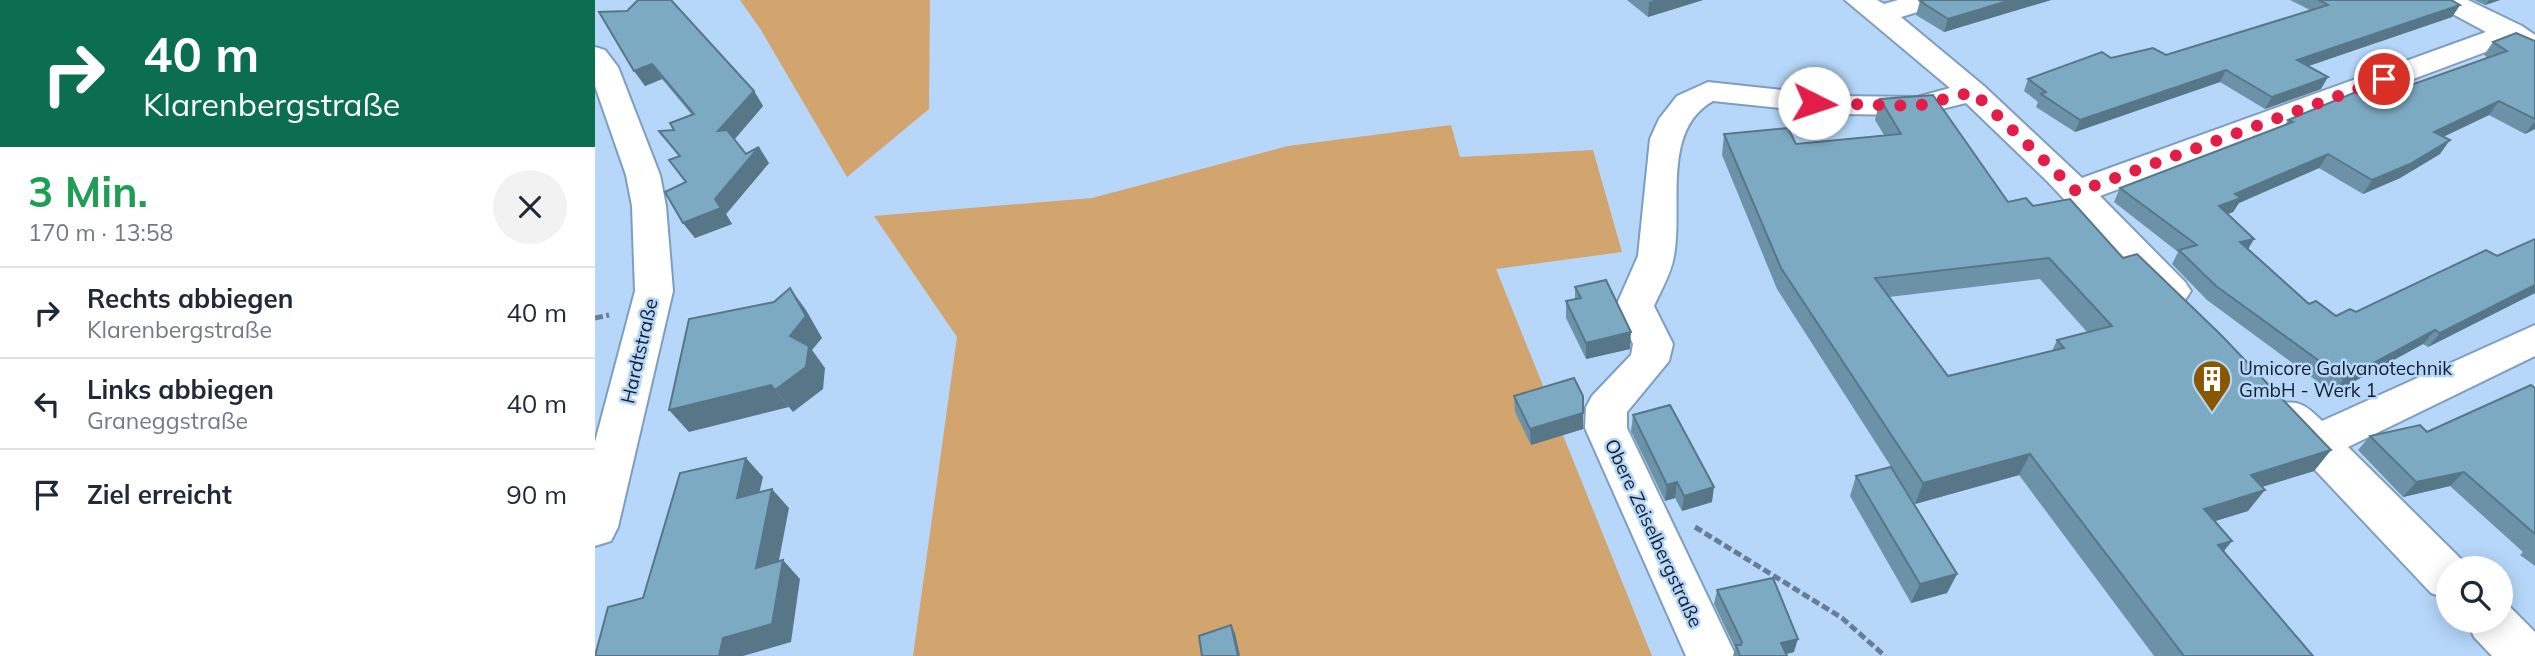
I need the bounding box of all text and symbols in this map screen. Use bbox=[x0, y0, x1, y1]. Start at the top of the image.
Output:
text: 40 m bbox=[143, 23, 259, 84]
icon: right bbox=[28, 28, 119, 119]
pin bbox=[2354, 49, 2414, 109]
icon: arrive bbox=[2365, 60, 2403, 98]
position arrow bbox=[1777, 66, 1851, 140]
text: Klarenbergstraße bbox=[143, 84, 400, 124]
text: 3 Min. bbox=[28, 165, 148, 218]
button: close bbox=[493, 170, 567, 244]
text: 170 m · 13:58 bbox=[28, 218, 173, 247]
text: Rechts abbiegen bbox=[87, 282, 293, 315]
icon: right bbox=[28, 294, 66, 332]
text: 40 m bbox=[506, 296, 567, 329]
street label: Hardtstraße bbox=[615, 296, 663, 406]
text: Klarenbergstraße bbox=[87, 315, 272, 344]
place label: Umicore Galvanotechnik GmbH - Werk 1 bbox=[2239, 356, 2452, 402]
building icon: Umicore Galvanotechnik GmbH - Werk 1 bbox=[2191, 358, 2233, 413]
text: Links abbiegen bbox=[87, 373, 274, 406]
icon: left bbox=[28, 385, 66, 423]
text: 40 m bbox=[506, 387, 567, 420]
text: Graneggstraße bbox=[87, 406, 248, 435]
street label: Obere Zeiselbergstraße bbox=[1600, 435, 1708, 631]
icon: arrive bbox=[28, 476, 66, 514]
text: Ziel erreicht bbox=[87, 478, 232, 511]
text: 90 m bbox=[506, 478, 567, 511]
map controls bbox=[2436, 556, 2513, 633]
button: search bbox=[2436, 556, 2513, 633]

